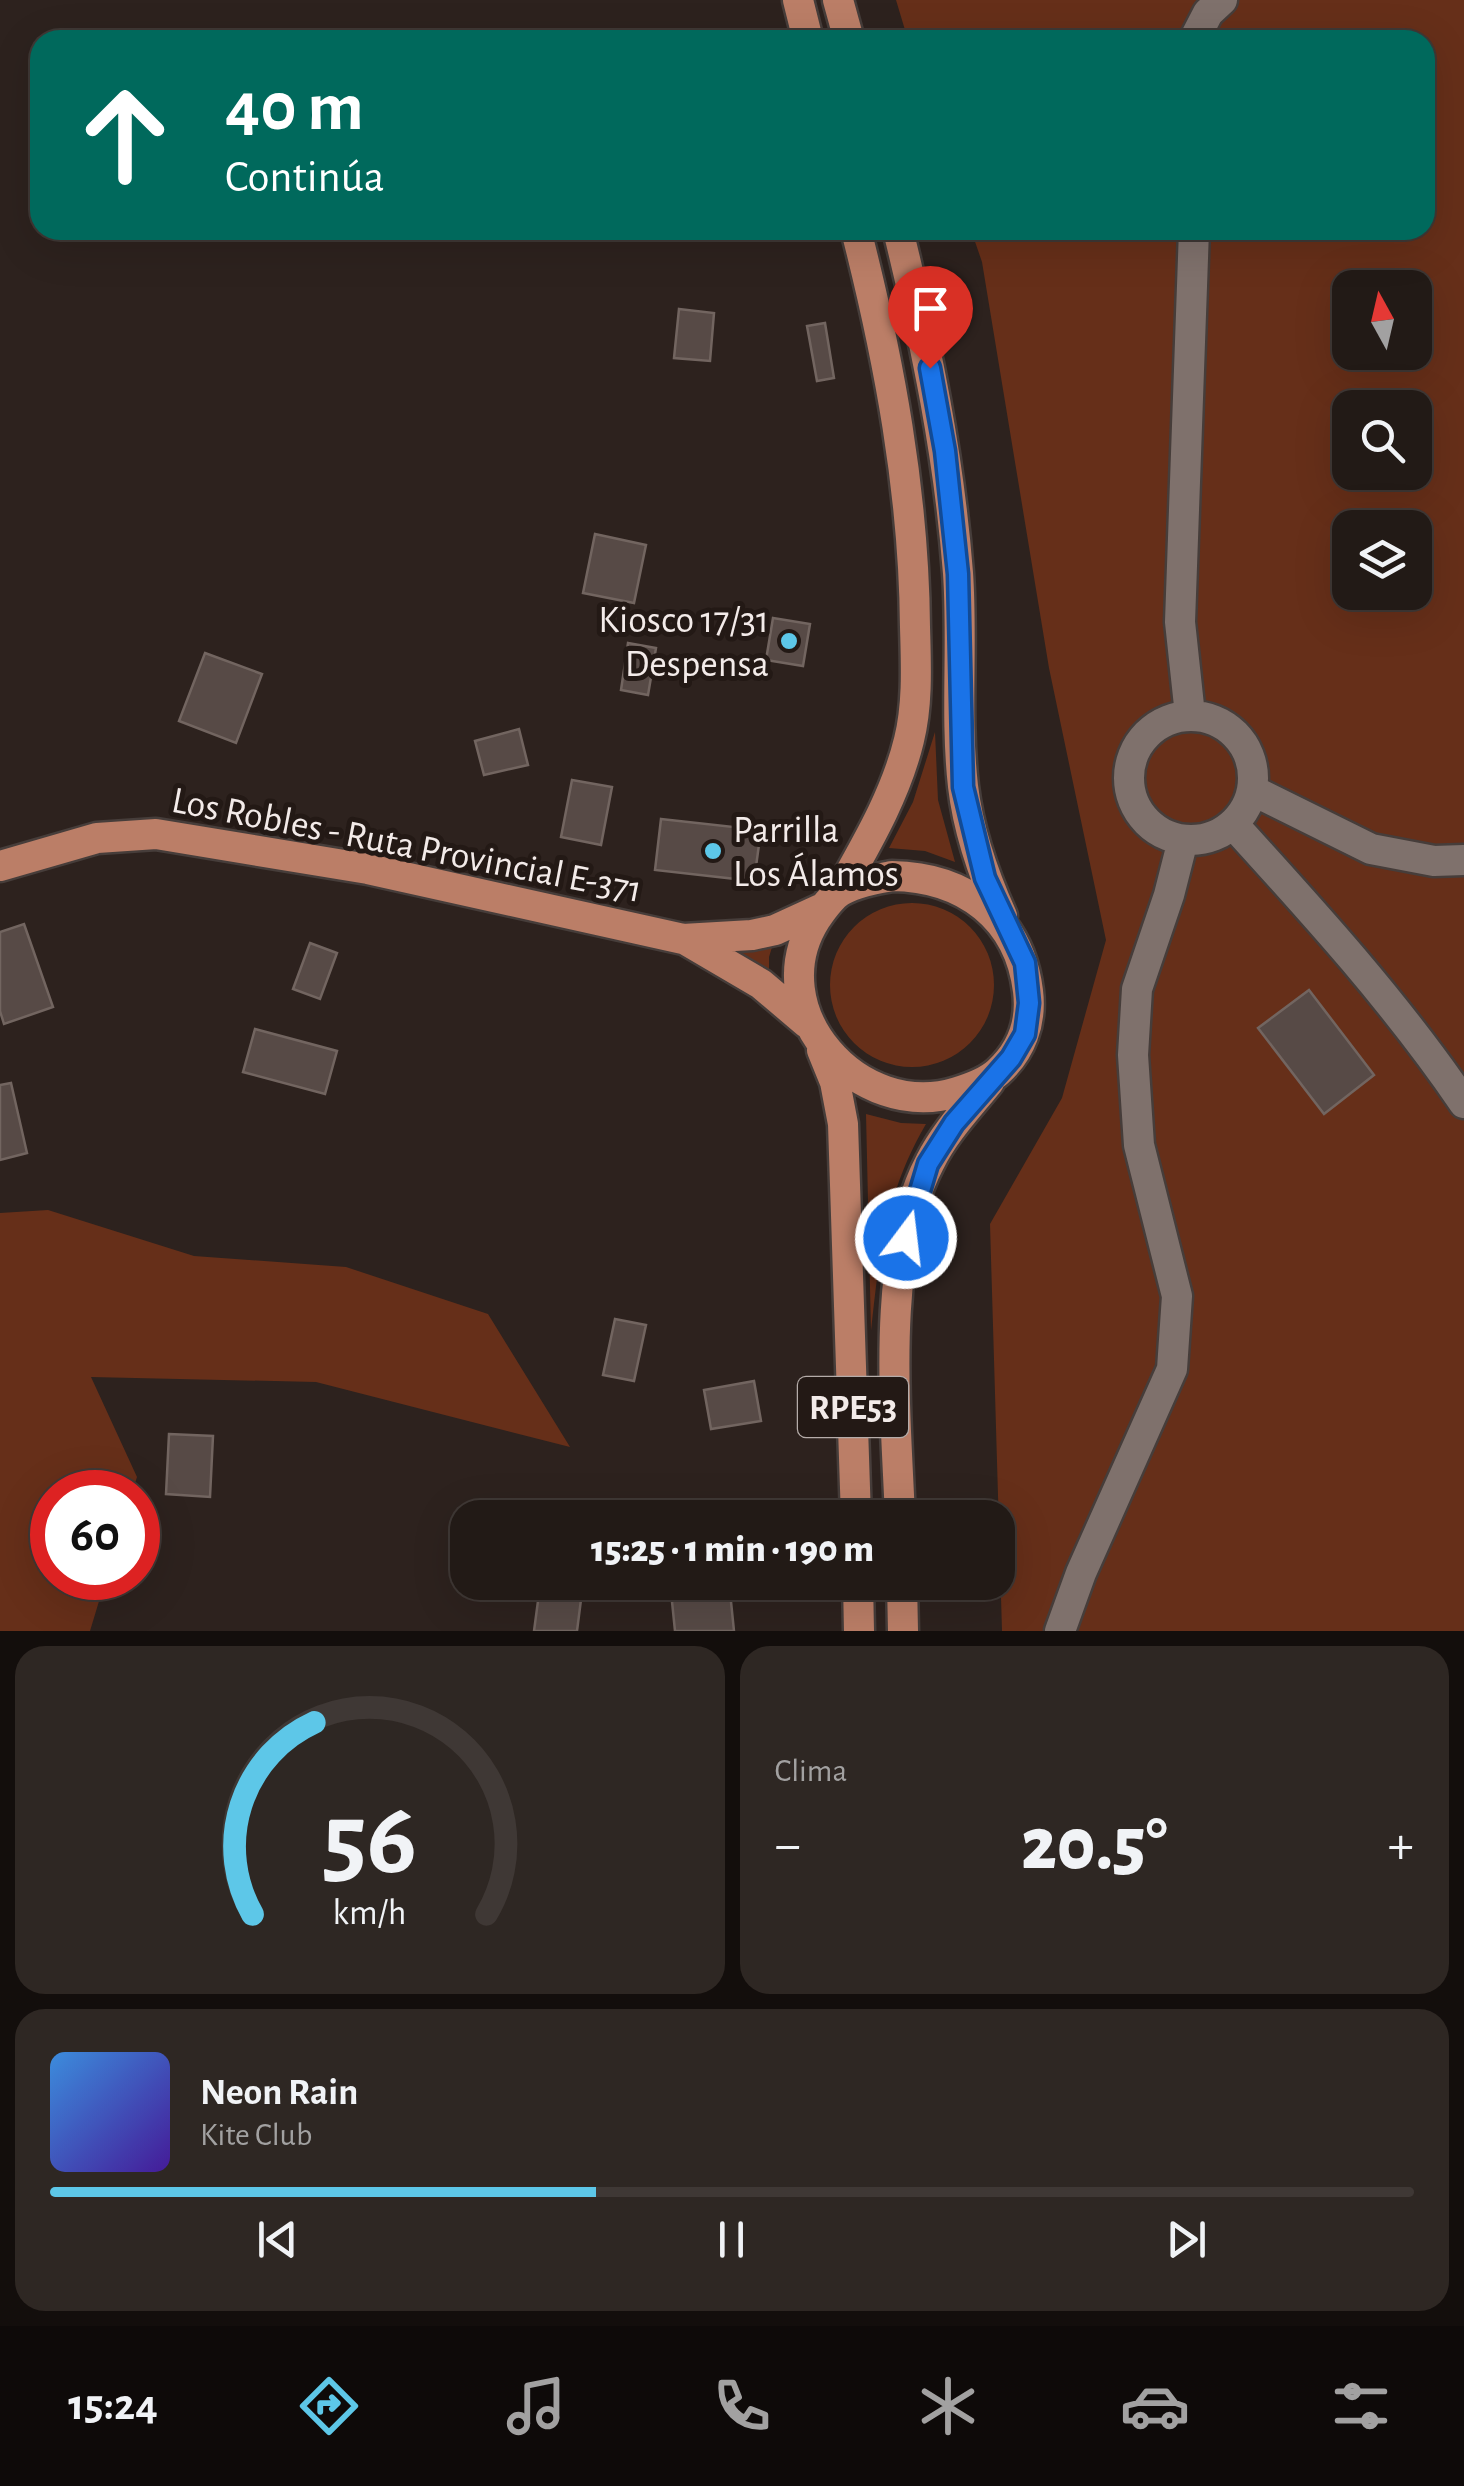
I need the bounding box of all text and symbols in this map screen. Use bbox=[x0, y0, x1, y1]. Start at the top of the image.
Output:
icon: ahead bbox=[60, 70, 190, 200]
text: 40 m bbox=[225, 73, 364, 143]
text: Continúa bbox=[225, 155, 385, 200]
pin bbox=[888, 266, 973, 369]
north arrow bbox=[1332, 270, 1432, 370]
map controls bbox=[1332, 270, 1432, 610]
icon: arrive bbox=[903, 281, 958, 336]
button: search bbox=[1332, 390, 1432, 490]
button: layers bbox=[1332, 510, 1432, 610]
place label: Kiosco 17/31 Despensa bbox=[598, 602, 769, 684]
marker: Kiosco 17/31 Despensa bbox=[778, 630, 800, 652]
street label: Los Robles - Ruta Provincial E-371 bbox=[168, 782, 645, 910]
place label: Parrilla Los Álamos bbox=[733, 812, 899, 894]
marker: Parrilla Los Álamos bbox=[702, 840, 724, 862]
position arrow bbox=[854, 1186, 958, 1290]
road number: RPE53 bbox=[798, 1377, 908, 1437]
speed limit sign: 60 bbox=[30, 1470, 160, 1600]
text: 15:25 · 1 min · 190 m bbox=[591, 1531, 874, 1569]
text: Clima bbox=[775, 1755, 847, 1787]
text: 56 bbox=[322, 1789, 417, 1893]
text: 20.5° bbox=[1021, 1808, 1168, 1883]
text: − bbox=[775, 1818, 801, 1873]
text: + bbox=[1388, 1818, 1414, 1873]
text: km/h bbox=[333, 1895, 407, 1931]
text: Neon Rain bbox=[200, 2074, 358, 2112]
text: Kite Club bbox=[200, 2119, 312, 2151]
icon: previous bbox=[250, 2212, 305, 2267]
icon: pause bbox=[704, 2212, 759, 2267]
icon: next bbox=[1159, 2212, 1214, 2267]
icon: directions bbox=[294, 2371, 364, 2441]
icon: music bbox=[501, 2371, 571, 2441]
icon: phone bbox=[707, 2371, 777, 2441]
icon: climate bbox=[913, 2371, 983, 2441]
icon: car bbox=[1120, 2371, 1190, 2441]
icon: filters bbox=[1326, 2371, 1396, 2441]
text: 15:24 bbox=[68, 2383, 158, 2428]

